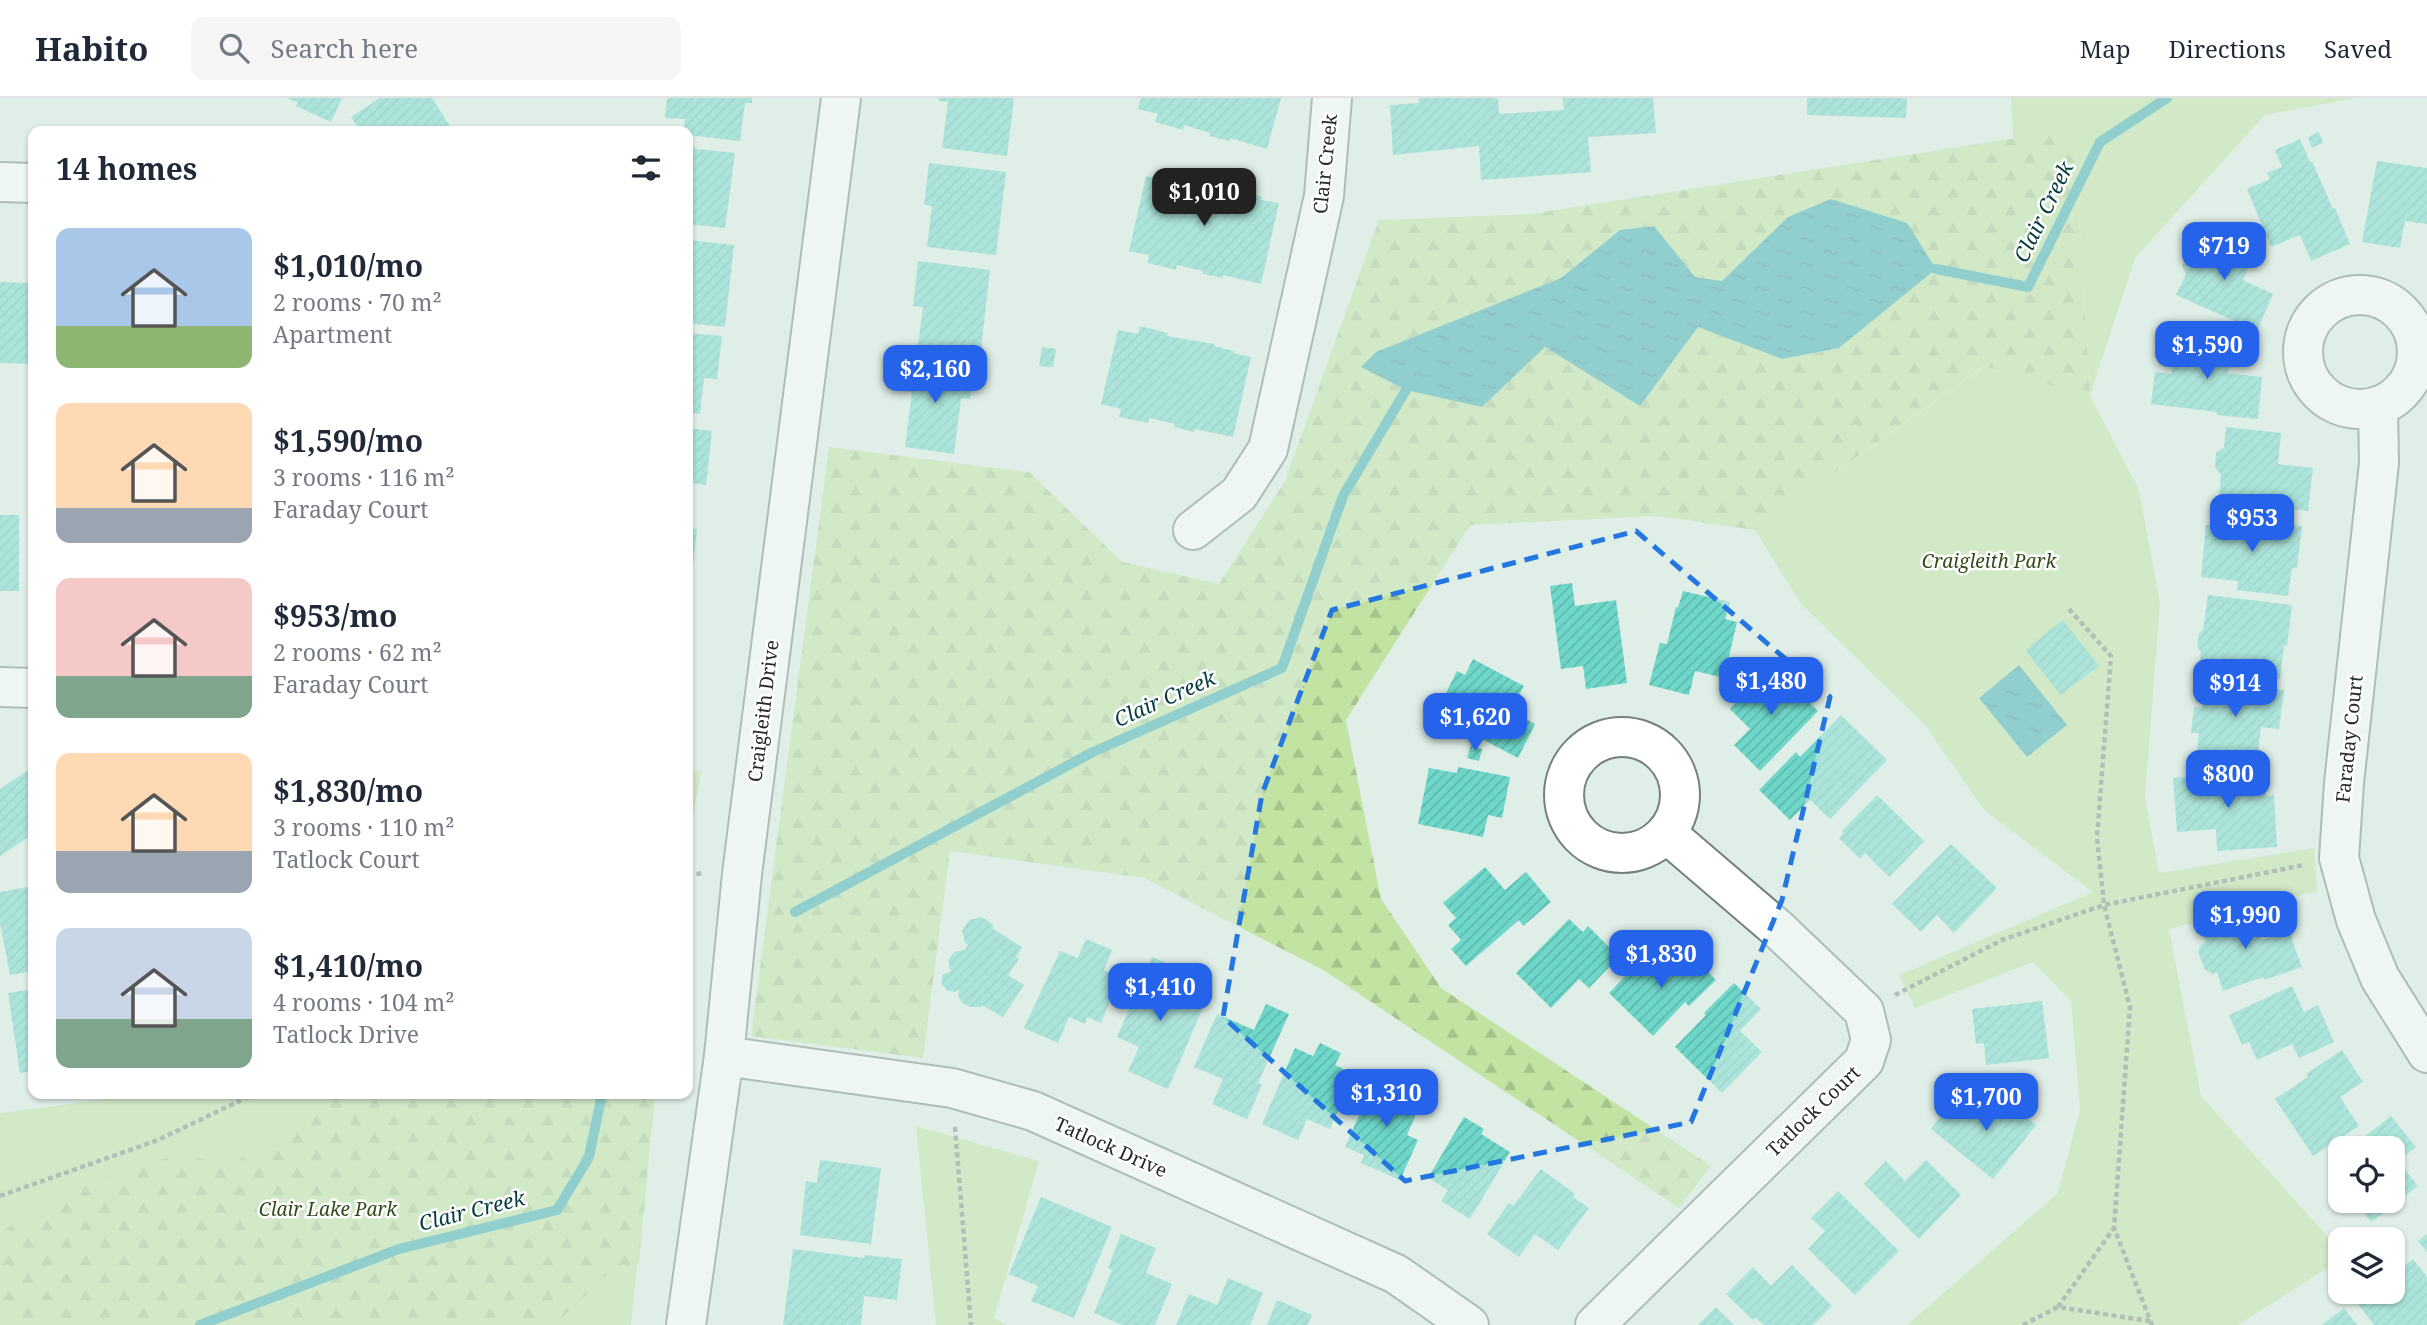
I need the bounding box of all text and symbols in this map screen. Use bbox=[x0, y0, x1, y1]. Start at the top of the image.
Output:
search box bbox=[191, 17, 681, 80]
text: Habito bbox=[35, 26, 149, 71]
icon: search bbox=[215, 29, 253, 67]
text: Search here bbox=[271, 30, 418, 66]
text: Map bbox=[2080, 32, 2131, 65]
text: Directions bbox=[2169, 32, 2286, 65]
text: Saved bbox=[2324, 32, 2392, 65]
street label: Clair Creek bbox=[1307, 112, 1343, 215]
text: 14 homes bbox=[56, 148, 197, 189]
icon: filters bbox=[627, 149, 665, 187]
water label: Clair Creek bbox=[2007, 156, 2080, 267]
pin: $1,010 bbox=[1147, 169, 1261, 228]
text: $1,010 bbox=[1168, 175, 1240, 207]
pin: $719 bbox=[2183, 222, 2265, 282]
text: $719 bbox=[2198, 229, 2250, 261]
text: $1,010/mo bbox=[273, 245, 423, 286]
icon: home bbox=[112, 256, 196, 340]
text: 2 rooms · 70 m² bbox=[273, 286, 442, 318]
text: Apartment bbox=[273, 318, 392, 350]
pin: $1,590 bbox=[2150, 322, 2264, 381]
text: $1,590 bbox=[2171, 328, 2243, 360]
pin: $2,160 bbox=[878, 345, 992, 405]
text: $2,160 bbox=[899, 352, 971, 384]
text: $1,590/mo bbox=[273, 420, 423, 461]
icon: home bbox=[112, 431, 196, 515]
text: 3 rooms · 116 m² bbox=[273, 461, 455, 493]
text: Faraday Court bbox=[273, 493, 428, 525]
pin: $953 bbox=[2211, 494, 2293, 554]
text: $953 bbox=[2226, 501, 2278, 533]
park label: Craigleith Park bbox=[1922, 548, 2057, 574]
text: $953/mo bbox=[273, 595, 397, 636]
icon: home bbox=[112, 606, 196, 690]
text: 2 rooms · 62 m² bbox=[273, 636, 442, 668]
street label: Craigleith Drive bbox=[741, 638, 785, 784]
pin: $1,480 bbox=[1714, 658, 1828, 717]
pin: $914 bbox=[2194, 660, 2276, 719]
water label: Clair Creek bbox=[1109, 663, 1221, 733]
text: $1,480 bbox=[1735, 664, 1807, 696]
text: $914 bbox=[2209, 666, 2261, 698]
text: Faraday Court bbox=[273, 668, 428, 700]
street label: Faraday Court bbox=[2329, 673, 2369, 804]
pin: $1,620 bbox=[1418, 694, 1532, 753]
text: $1,620 bbox=[1439, 700, 1511, 732]
pin: $800 bbox=[2187, 750, 2269, 810]
text: $800 bbox=[2202, 757, 2254, 789]
text: $1,830/mo bbox=[273, 770, 423, 811]
icon: home bbox=[112, 781, 196, 865]
text: 3 rooms · 110 m² bbox=[273, 811, 455, 843]
text: Tatlock Court bbox=[273, 843, 420, 875]
pin: $1,990 bbox=[2188, 892, 2302, 951]
text: $1,990 bbox=[2209, 898, 2281, 930]
pin: $1,830 bbox=[1604, 930, 1718, 990]
text: $1,830 bbox=[1625, 937, 1697, 969]
text: $1,410/mo bbox=[273, 945, 423, 986]
icon: home bbox=[112, 956, 196, 1040]
pin: $1,410 bbox=[1103, 964, 1217, 1023]
text: $1,410 bbox=[1124, 970, 1196, 1002]
text: 4 rooms · 104 m² bbox=[273, 986, 455, 1018]
text: Tatlock Drive bbox=[273, 1018, 419, 1050]
street label: Tatlock Court bbox=[1760, 1059, 1866, 1162]
pin: $1,310 bbox=[1329, 1070, 1443, 1129]
pin: $1,700 bbox=[1929, 1074, 2043, 1133]
text: $1,310 bbox=[1350, 1076, 1422, 1108]
text: $1,700 bbox=[1950, 1080, 2022, 1112]
street label: Tatlock Drive bbox=[1051, 1111, 1171, 1183]
map controls bbox=[2328, 1136, 2405, 1304]
button: locate bbox=[2328, 1136, 2405, 1213]
water label: Clair Creek bbox=[416, 1183, 529, 1237]
park label: Clair Lake Park bbox=[259, 1196, 398, 1222]
button: layers bbox=[2328, 1227, 2405, 1304]

